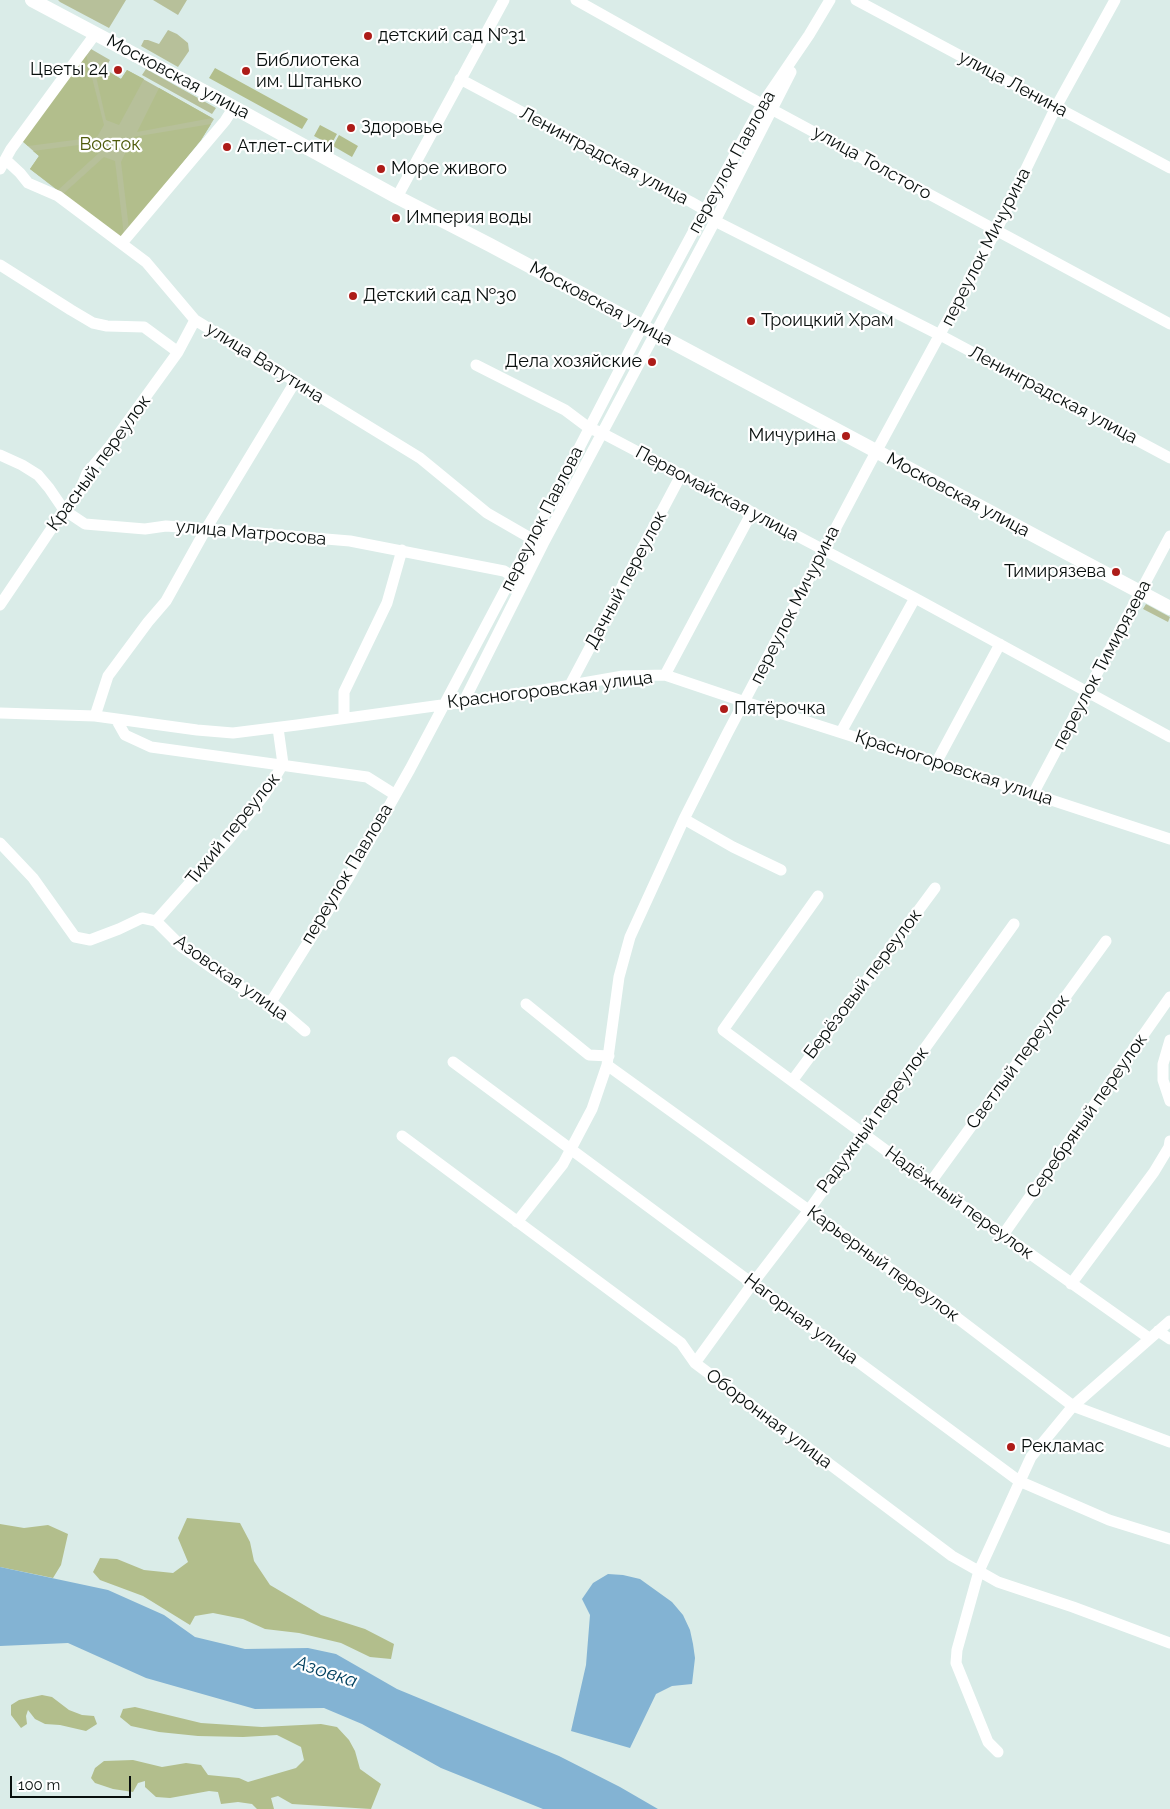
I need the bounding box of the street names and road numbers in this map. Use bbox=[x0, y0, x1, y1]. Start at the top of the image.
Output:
street label: Московская улица bbox=[103, 30, 253, 124]
street label: улица Ленина bbox=[955, 46, 1071, 122]
street label: переулок Павлова bbox=[684, 87, 780, 237]
street label: Ленинградская улица bbox=[516, 102, 692, 210]
street label: улица Толстого bbox=[809, 121, 935, 205]
street label: переулок Мичурина bbox=[937, 164, 1035, 330]
street label: Московская улица bbox=[526, 257, 676, 351]
street label: улица Ватутина bbox=[202, 318, 328, 408]
street label: Ленинградская улица bbox=[965, 341, 1141, 449]
street label: Красный переулок bbox=[43, 391, 155, 535]
street label: Первомайская улица bbox=[632, 442, 802, 546]
street label: переулок Павлова bbox=[496, 443, 588, 595]
street label: Московская улица bbox=[883, 448, 1033, 542]
street label: Дачный переулок bbox=[581, 507, 671, 653]
street label: улица Матросова bbox=[175, 516, 327, 550]
street label: переулок Мичурина bbox=[746, 522, 844, 688]
street label: переулок Тимирязева bbox=[1048, 577, 1156, 753]
street label: Красногоровская улица bbox=[446, 667, 654, 713]
street label: Красногоровская улица bbox=[852, 726, 1056, 810]
street label: Тихий переулок bbox=[181, 769, 285, 889]
street label: переулок Павлова bbox=[297, 800, 397, 948]
street label: Берёзовый переулок bbox=[800, 905, 926, 1063]
street label: Азовская улица bbox=[170, 931, 292, 1025]
street label: Светлый переулок bbox=[962, 990, 1074, 1134]
street label: Серебряный переулок bbox=[1022, 1029, 1152, 1203]
street label: Радужный переулок bbox=[813, 1043, 933, 1197]
street label: Надёжный переулок bbox=[880, 1142, 1038, 1264]
street label: Карьерный переулок bbox=[803, 1201, 963, 1327]
street label: Нагорная улица bbox=[740, 1269, 862, 1369]
street label: Оборонная улица bbox=[702, 1364, 836, 1474]

